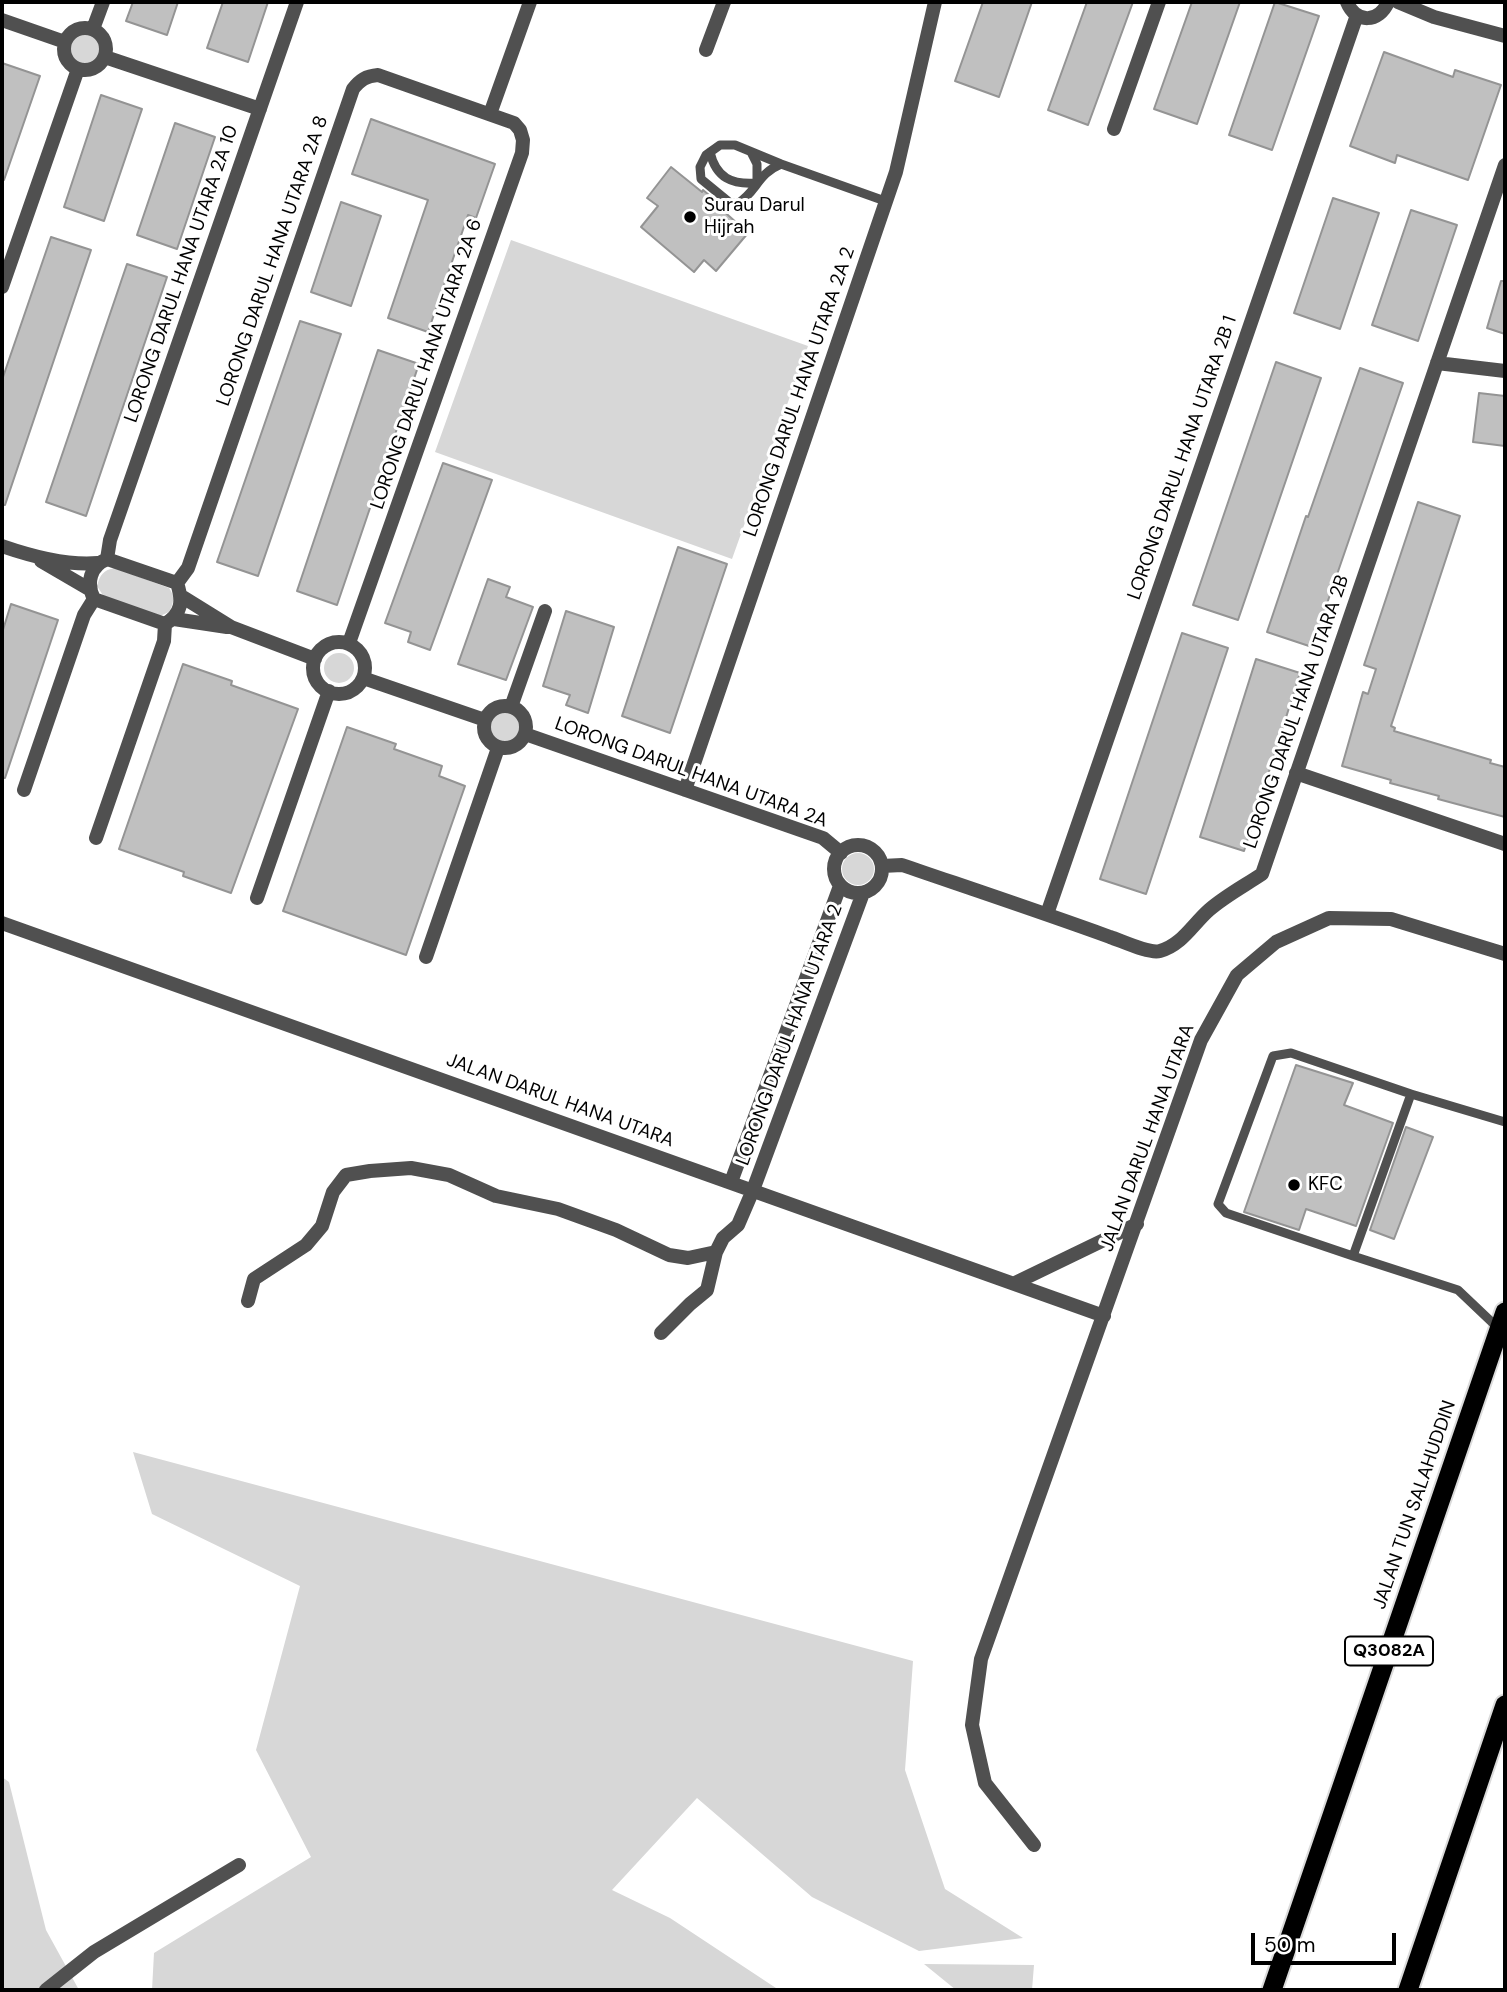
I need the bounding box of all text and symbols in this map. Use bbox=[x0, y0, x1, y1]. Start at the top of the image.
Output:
street label: LORONG DARUL HANA UTARA 2A 8 bbox=[213, 113, 333, 409]
street label: LORONG DARUL HANA UTARA 2A 10 bbox=[120, 122, 244, 426]
place label: Surau Darul Hijrah bbox=[704, 195, 805, 239]
marker: Surau Darul Hijrah bbox=[682, 209, 698, 225]
street label: LORONG DARUL HANA UTARA 2A 6 bbox=[366, 216, 488, 512]
street label: LORONG DARUL HANA UTARA 2A 2 bbox=[740, 244, 860, 540]
street label: LORONG DARUL HANA UTARA 2B 1 bbox=[1124, 313, 1242, 603]
street label: LORONG DARUL HANA UTARA 2B bbox=[1239, 572, 1355, 852]
street label: LORONG DARUL HANA UTARA 2A bbox=[551, 713, 831, 833]
street label: LORONG DARUL HANA UTARA 2 bbox=[732, 901, 848, 1169]
street label: JALAN DARUL HANA UTARA bbox=[1096, 1021, 1200, 1255]
street label: JALAN DARUL HANA UTARA bbox=[443, 1049, 677, 1153]
place label: KFC bbox=[1308, 1174, 1343, 1196]
marker: KFC bbox=[1286, 1177, 1302, 1193]
street label: JALAN TUN SALAHUDDIN bbox=[1369, 1398, 1461, 1612]
road number: Q3082A bbox=[1345, 1636, 1433, 1666]
scale bar bbox=[1255, 1918, 1400, 1962]
text: 50 m bbox=[1264, 1931, 1315, 1959]

